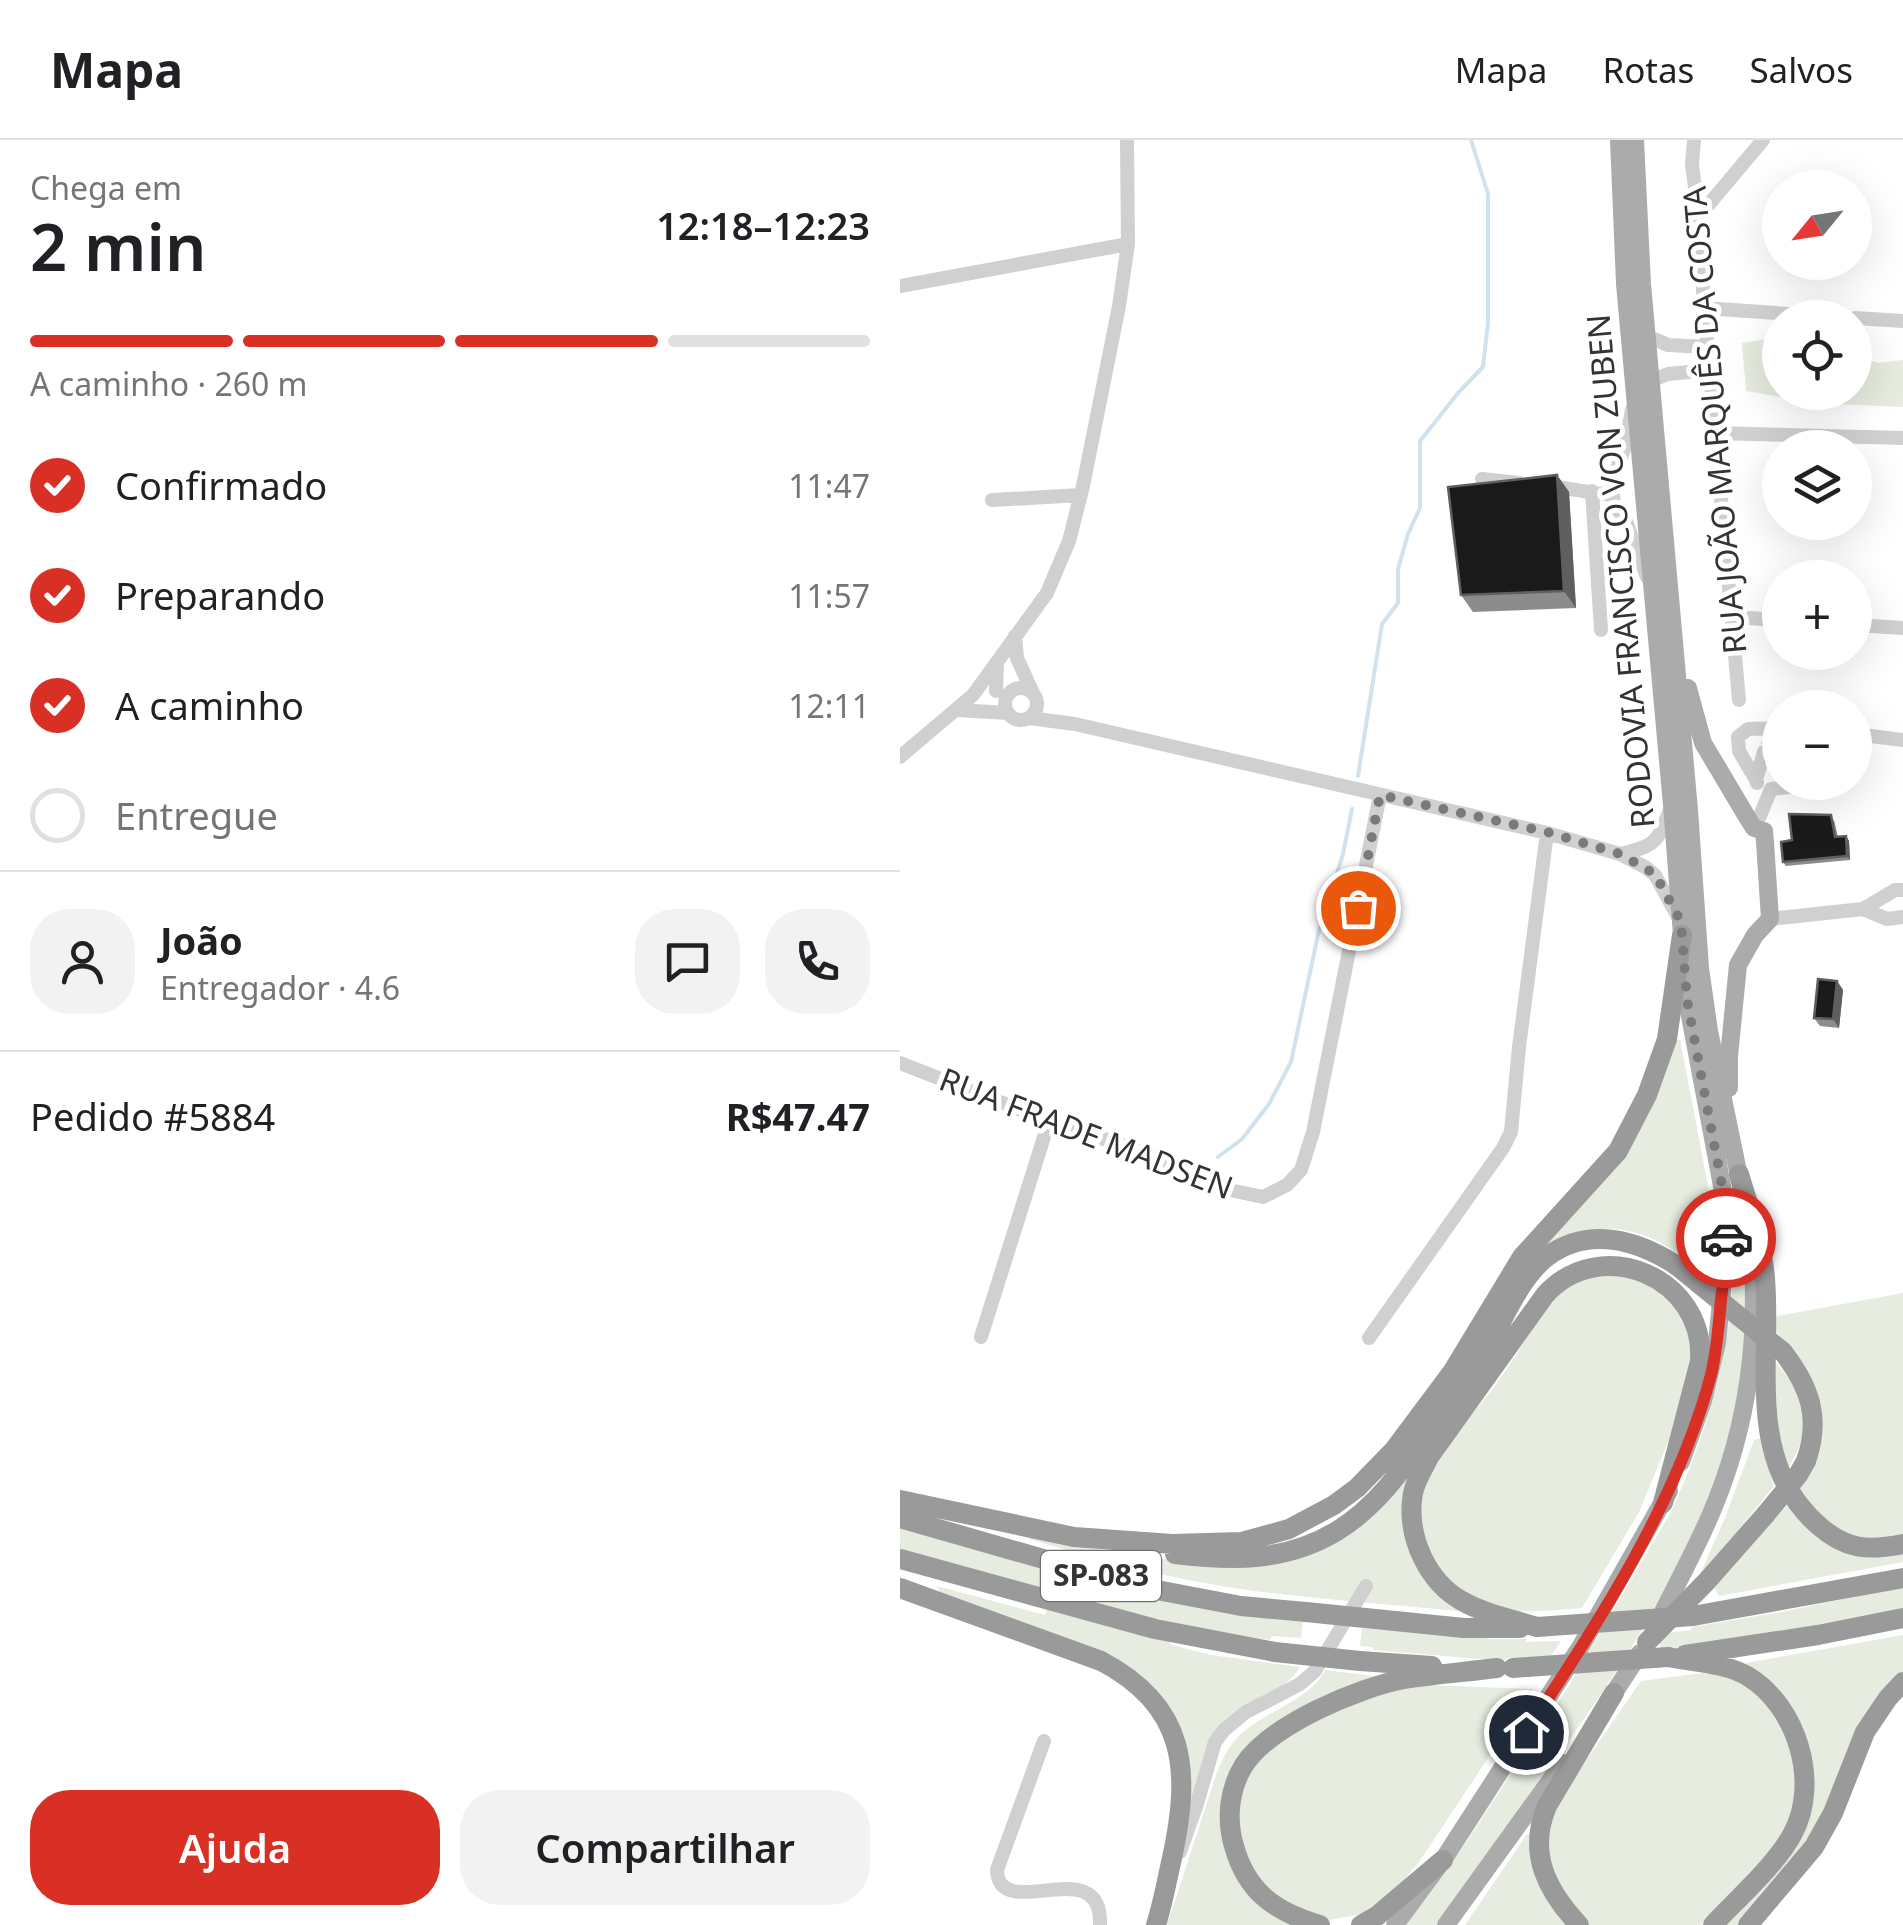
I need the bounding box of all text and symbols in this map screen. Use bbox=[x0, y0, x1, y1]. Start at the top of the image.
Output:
text: Mapa bbox=[50, 37, 183, 102]
text: Mapa bbox=[1455, 46, 1547, 93]
text: Rotas bbox=[1602, 46, 1694, 93]
text: Salvos bbox=[1749, 46, 1853, 93]
text: Chega em bbox=[30, 166, 182, 209]
north arrow bbox=[1762, 170, 1872, 280]
map controls bbox=[1762, 170, 1872, 800]
street label: RUA JOÃO MARQUÊS DA COSTA bbox=[1672, 184, 1755, 656]
text: 12:18–12:23 bbox=[656, 199, 870, 251]
text: 2 min bbox=[30, 202, 206, 290]
button: locate bbox=[1762, 300, 1872, 410]
street label: RODOVIA FRANCISCO VON ZUBEN bbox=[1576, 312, 1663, 830]
text: A caminho · 260 m bbox=[30, 362, 308, 405]
button: layers bbox=[1762, 430, 1872, 540]
icon: check bbox=[30, 458, 85, 513]
text: Confirmado bbox=[115, 459, 327, 511]
text: 11:47 bbox=[788, 464, 870, 507]
button: + bbox=[1762, 560, 1872, 670]
icon: check bbox=[30, 568, 85, 623]
text: Preparando bbox=[115, 569, 325, 621]
text: 11:57 bbox=[788, 574, 870, 617]
icon: check bbox=[30, 678, 85, 733]
text: A caminho bbox=[115, 679, 304, 731]
text: 12:11 bbox=[788, 684, 870, 727]
button: − bbox=[1762, 690, 1872, 800]
text: Entregue bbox=[115, 789, 278, 841]
pin bbox=[1316, 866, 1401, 951]
icon: bag bbox=[1331, 881, 1386, 936]
button: person bbox=[30, 909, 135, 1014]
button: chat bbox=[635, 909, 740, 1014]
button: phone bbox=[765, 909, 870, 1014]
text: João bbox=[160, 914, 243, 966]
text: Entregador · 4.6 bbox=[160, 966, 400, 1009]
street label: RUA FRADE MADSEN bbox=[934, 1057, 1239, 1208]
text: Pedido #5884 bbox=[30, 1090, 275, 1142]
text: R$47.47 bbox=[726, 1090, 870, 1142]
courier bbox=[1676, 1188, 1776, 1288]
icon: car bbox=[1699, 1211, 1754, 1266]
road number: SP-083 bbox=[1041, 1551, 1161, 1601]
pin bbox=[1484, 1690, 1569, 1775]
icon: home bbox=[1499, 1705, 1554, 1760]
button: Ajuda bbox=[30, 1790, 440, 1905]
button: Compartilhar bbox=[460, 1790, 870, 1905]

